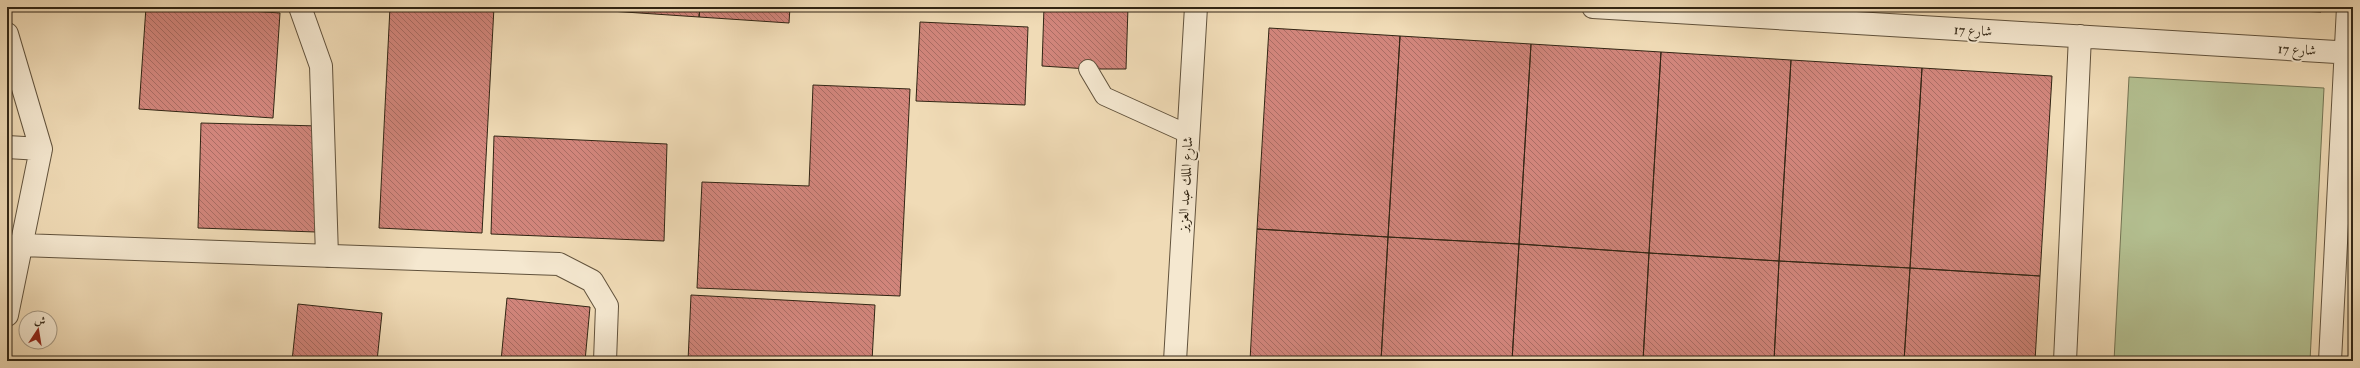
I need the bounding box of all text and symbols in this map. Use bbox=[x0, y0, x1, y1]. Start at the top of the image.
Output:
street label: شارع 17 bbox=[1953, 21, 1993, 43]
street label: شارع 17 bbox=[2277, 40, 2317, 62]
street label: شارع الملك عبد العزيز bbox=[1174, 136, 1199, 234]
north arrow bbox=[18, 310, 58, 350]
text: ش bbox=[33, 313, 47, 328]

